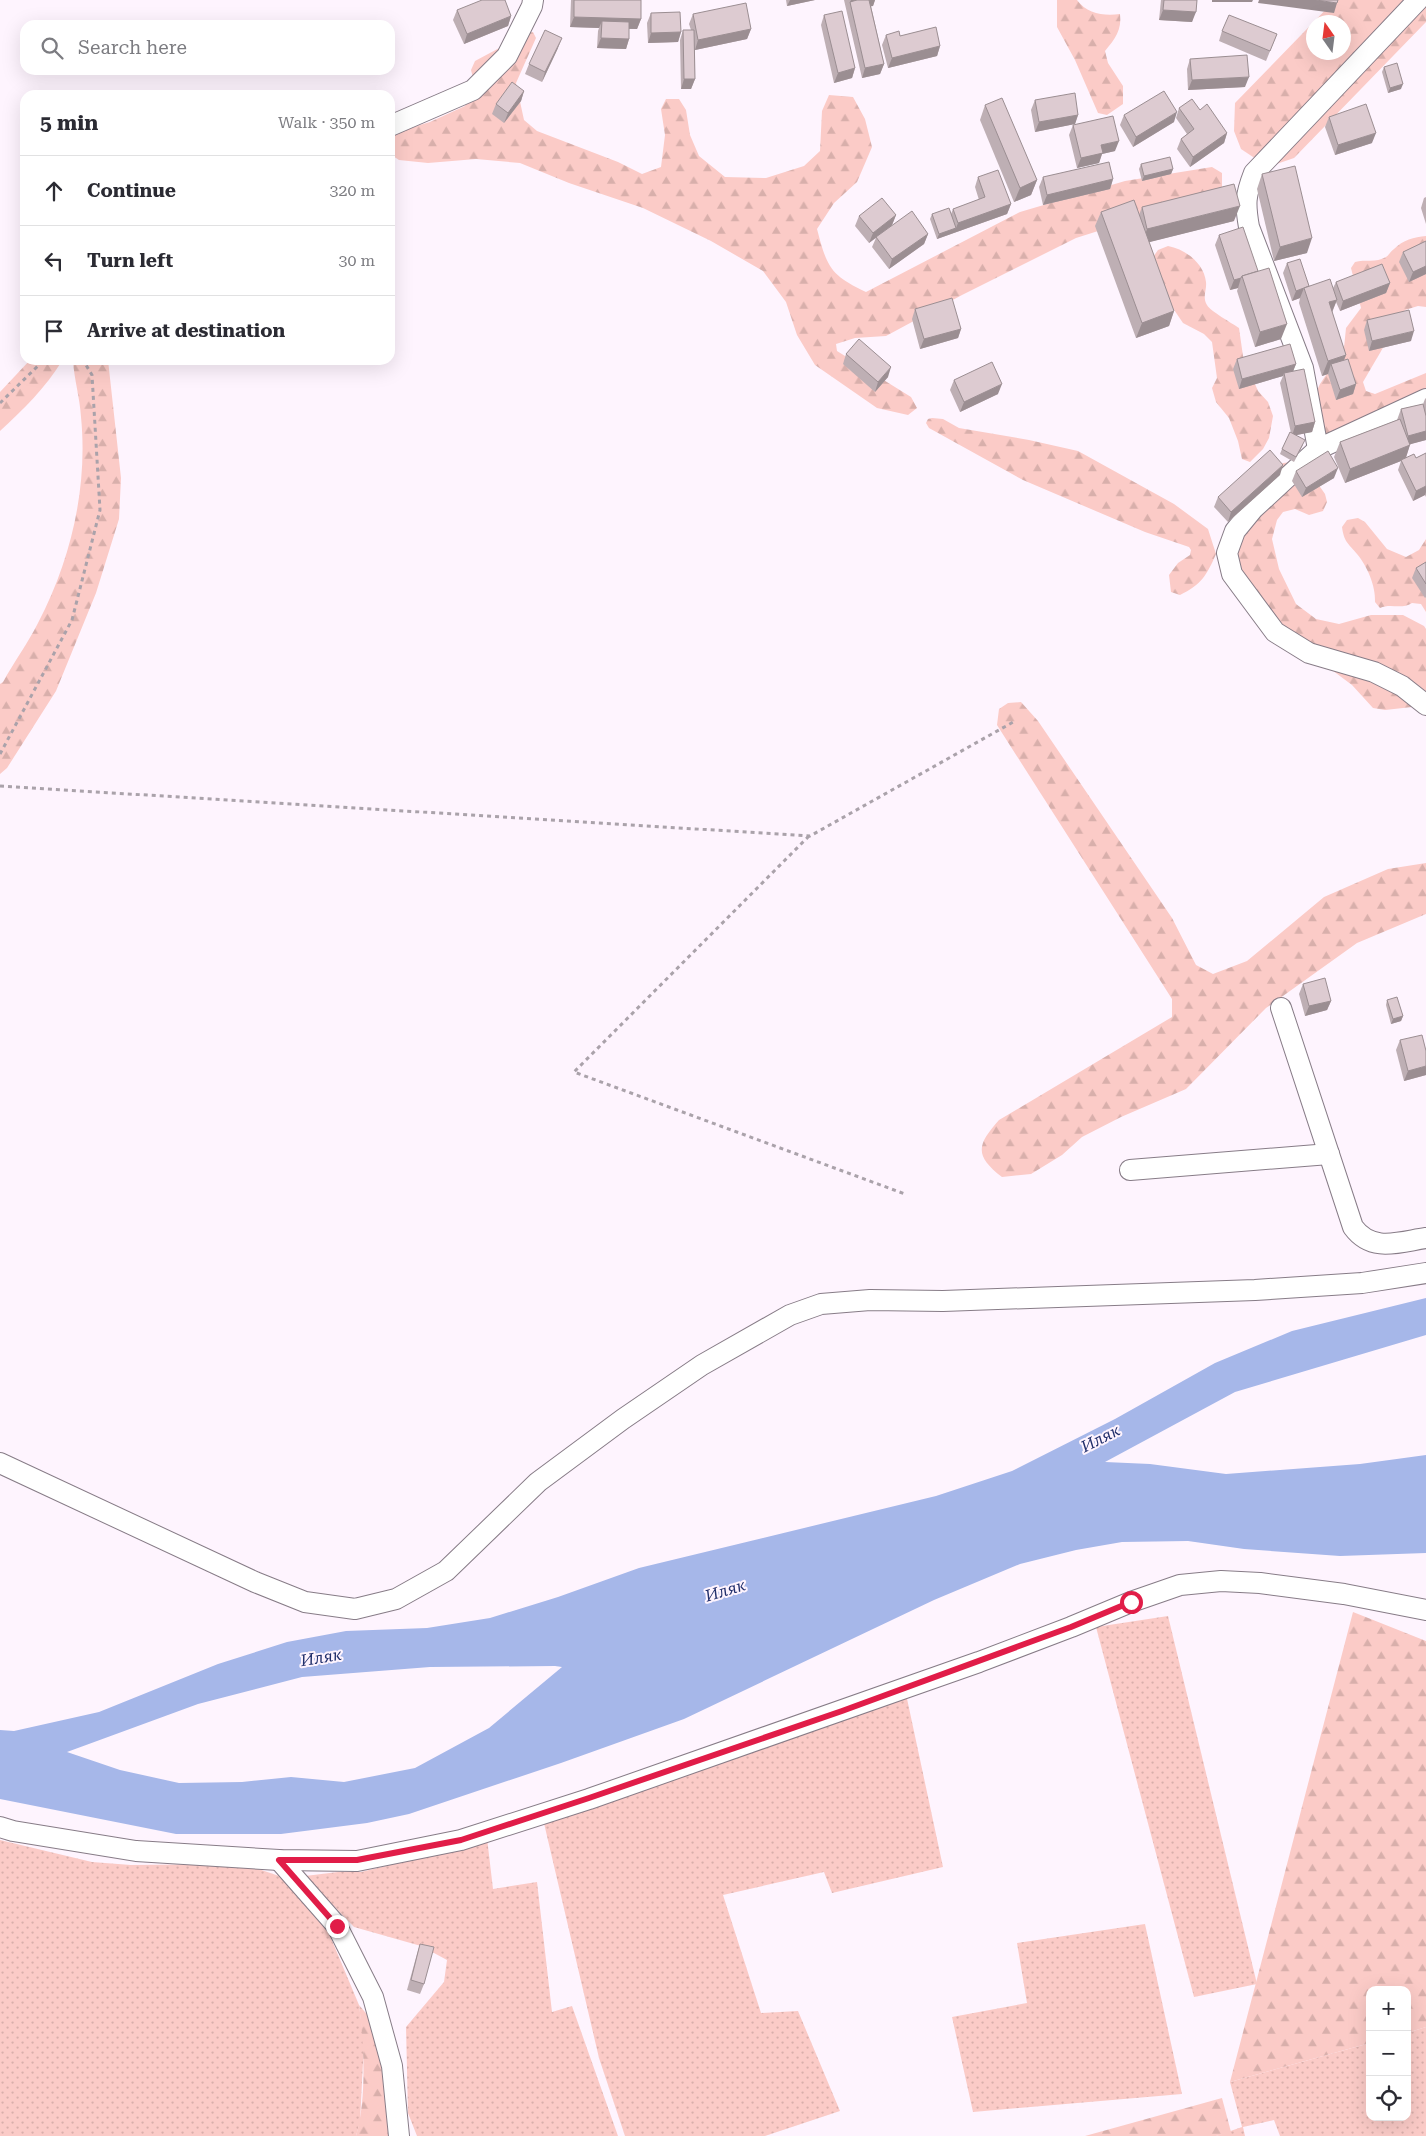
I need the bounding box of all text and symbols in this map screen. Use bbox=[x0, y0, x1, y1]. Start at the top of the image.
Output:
north arrow bbox=[1306, 15, 1351, 60]
search box bbox=[20, 20, 395, 75]
icon: search bbox=[38, 34, 66, 62]
text: Search here bbox=[78, 36, 187, 59]
text: 5 min bbox=[40, 111, 98, 135]
text: Walk · 350 m bbox=[278, 113, 375, 132]
icon: ahead bbox=[40, 177, 68, 205]
text: Continue bbox=[87, 179, 176, 202]
text: 320 m bbox=[329, 181, 375, 200]
icon: left bbox=[40, 247, 68, 275]
text: Turn left bbox=[87, 249, 173, 272]
text: 30 m bbox=[338, 251, 375, 270]
icon: arrive bbox=[40, 317, 68, 345]
text: Arrive at destination bbox=[87, 319, 285, 342]
water label: Иляк bbox=[1077, 1421, 1123, 1457]
water label: Иляк bbox=[702, 1575, 748, 1606]
route start bbox=[1120, 1591, 1143, 1614]
water label: Иляк bbox=[298, 1645, 343, 1670]
route end bbox=[326, 1915, 349, 1938]
map controls bbox=[1366, 1986, 1411, 2121]
button: + bbox=[1366, 1986, 1411, 2031]
button: − bbox=[1366, 2031, 1411, 2076]
button: locate bbox=[1366, 2076, 1411, 2121]

